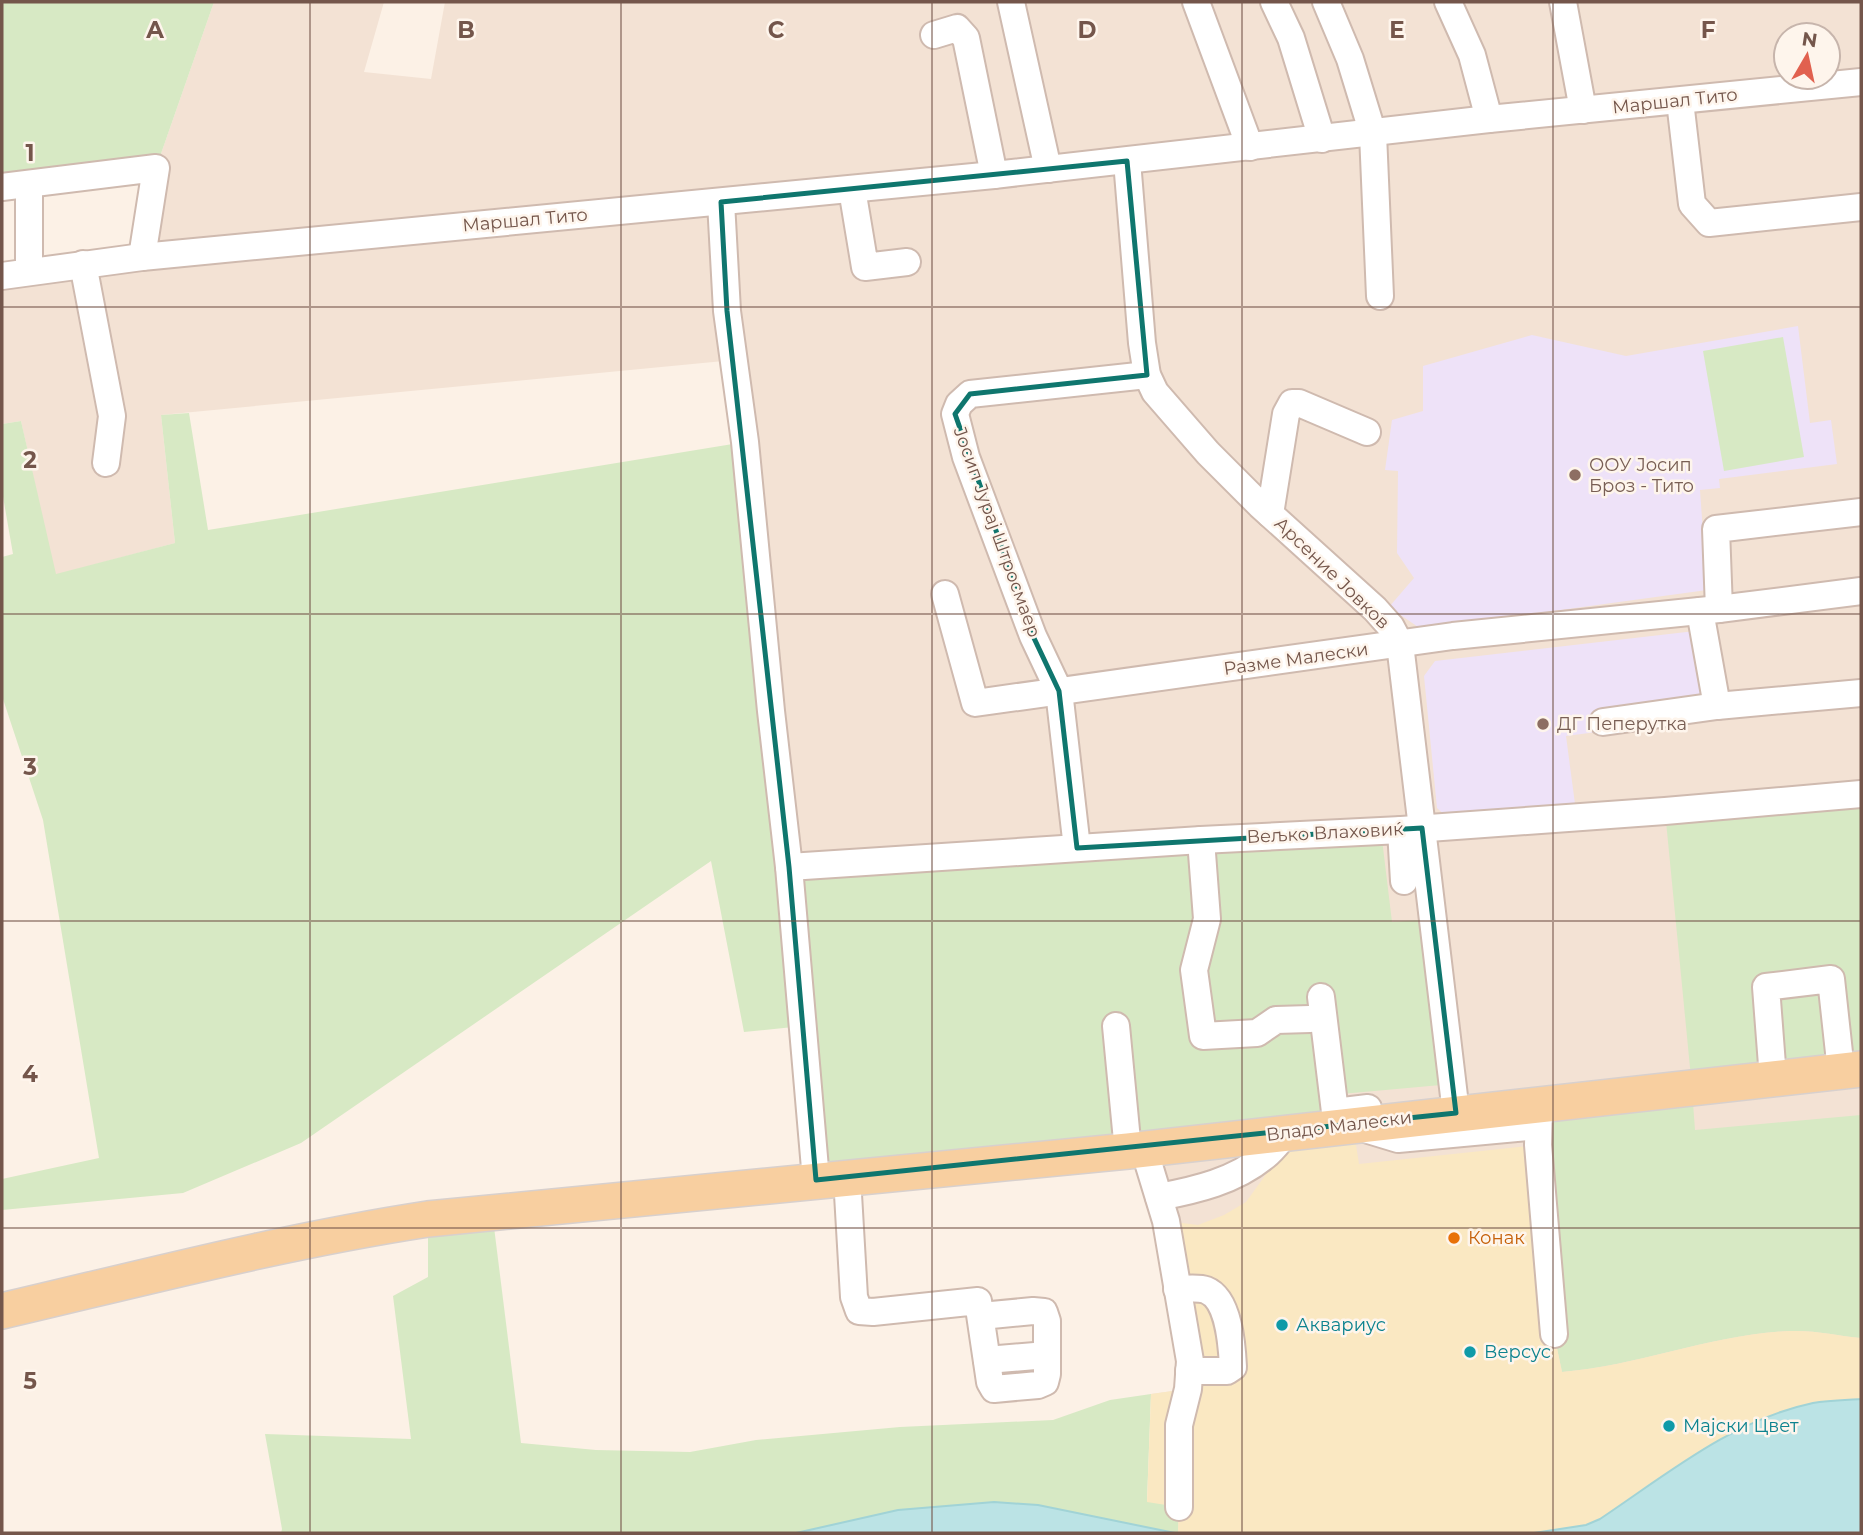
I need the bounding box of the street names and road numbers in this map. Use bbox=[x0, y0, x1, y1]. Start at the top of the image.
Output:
street label: Маршал Тито bbox=[1611, 83, 1739, 119]
street label: Маршал Тито bbox=[461, 204, 589, 236]
street label: Јосип Јурај Штросмаер bbox=[949, 424, 1045, 640]
street label: Арсение Јовков bbox=[1270, 512, 1394, 634]
street label: Разме Малески bbox=[1222, 638, 1370, 680]
street label: Вељко Влаховиќ bbox=[1246, 818, 1405, 848]
street label: Владо Малески bbox=[1265, 1106, 1413, 1146]

